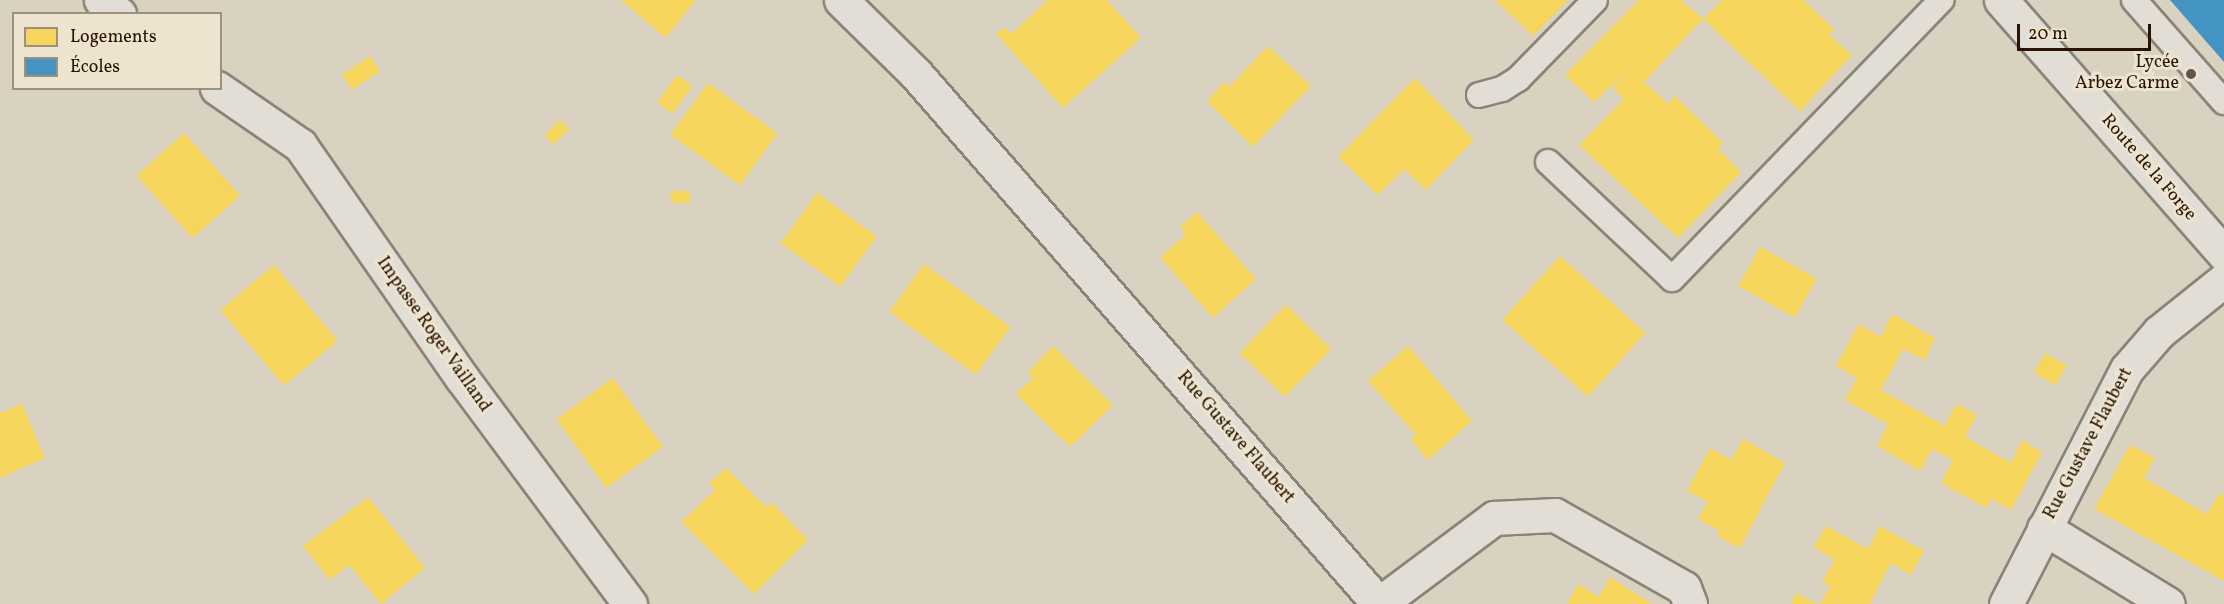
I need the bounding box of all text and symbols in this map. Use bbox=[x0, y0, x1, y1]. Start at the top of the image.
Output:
legend bbox=[12, 12, 222, 90]
scale bar bbox=[2020, 12, 2154, 50]
text: 20 m bbox=[2028, 22, 2068, 47]
text: Logements bbox=[70, 25, 157, 50]
place label: Lycée Arbez Carme bbox=[2075, 53, 2179, 96]
text: Écoles bbox=[70, 55, 120, 80]
marker: Lycée Arbez Carme bbox=[2184, 67, 2198, 81]
street label: Route de la Forge bbox=[2096, 110, 2200, 226]
street label: Impasse Roger Vailland bbox=[371, 253, 495, 417]
street label: Rue Gustave Flaubert bbox=[2040, 364, 2138, 524]
street label: Rue Gustave Flaubert bbox=[1172, 367, 1298, 509]

